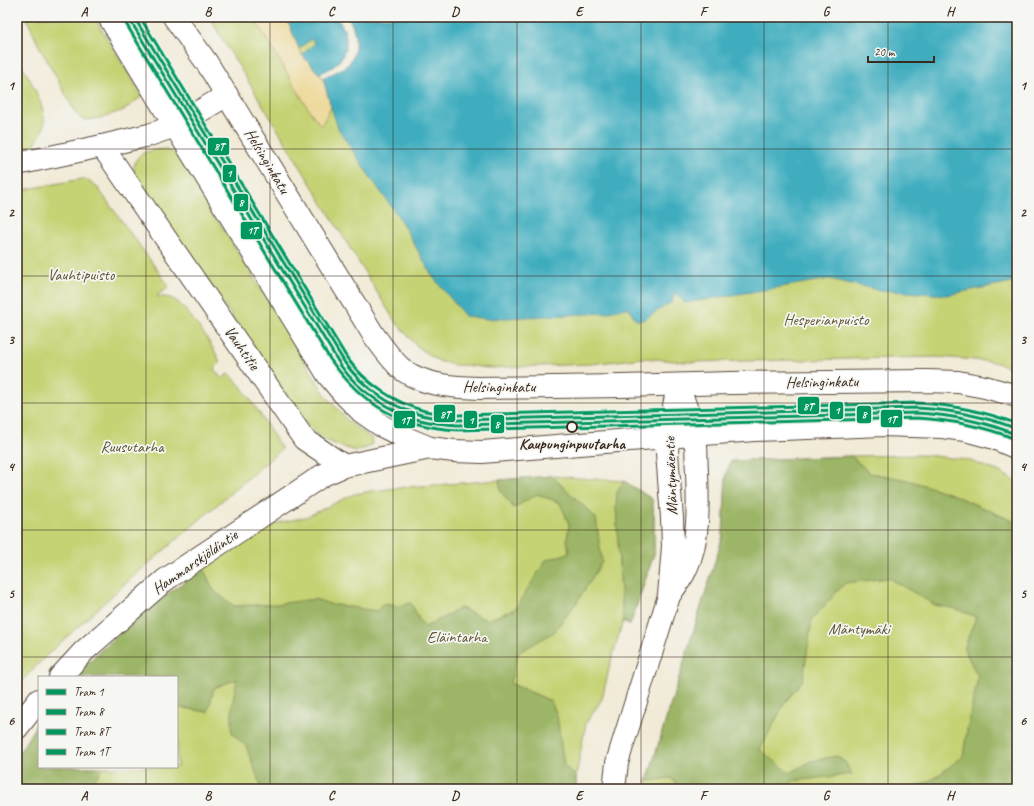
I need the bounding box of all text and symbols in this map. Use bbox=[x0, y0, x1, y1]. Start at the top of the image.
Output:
text: A bbox=[81, 4, 89, 20]
text: B bbox=[205, 4, 213, 20]
text: C bbox=[328, 4, 336, 20]
text: D bbox=[451, 4, 460, 20]
text: E bbox=[576, 4, 585, 20]
text: F bbox=[700, 4, 709, 20]
text: G bbox=[823, 4, 831, 20]
text: H bbox=[946, 4, 956, 20]
scale bar bbox=[868, 38, 934, 64]
text: 20 m bbox=[874, 44, 896, 60]
text: 1 bbox=[8, 78, 16, 94]
text: 1 bbox=[1020, 78, 1028, 94]
street label: Helsinginkatu bbox=[240, 125, 295, 198]
line badge: 8T bbox=[207, 137, 230, 156]
text: 8T bbox=[214, 139, 227, 153]
line badge: 1 bbox=[222, 164, 237, 183]
text: 1 bbox=[227, 166, 233, 180]
line badge: 8 bbox=[233, 193, 249, 212]
text: 8 bbox=[239, 195, 246, 209]
text: 2 bbox=[8, 205, 15, 221]
text: 2 bbox=[1020, 205, 1027, 221]
line badge: 1T bbox=[240, 221, 263, 240]
text: 1T bbox=[247, 223, 260, 237]
park label: Vauhtipuisto bbox=[47, 265, 116, 285]
park label: Hesperianpuisto bbox=[783, 310, 870, 330]
street label: Vauhtitie bbox=[220, 322, 265, 375]
text: 3 bbox=[8, 332, 15, 348]
text: 3 bbox=[1020, 332, 1027, 348]
street label: Helsinginkatu bbox=[786, 371, 860, 393]
street label: Helsinginkatu bbox=[463, 377, 536, 397]
line badge: 8T bbox=[797, 396, 820, 415]
text: 8T bbox=[803, 399, 816, 413]
line badge: 1 bbox=[829, 401, 844, 420]
text: 1 bbox=[835, 403, 841, 417]
line badge: 8T bbox=[433, 404, 456, 423]
line badge: 8 bbox=[856, 405, 872, 424]
text: 8T bbox=[440, 407, 453, 421]
text: 8 bbox=[862, 407, 869, 421]
line badge: 1T bbox=[880, 409, 903, 428]
line badge: 1T bbox=[393, 410, 416, 429]
line badge: 1 bbox=[463, 410, 478, 429]
text: 1T bbox=[886, 412, 899, 426]
text: 1T bbox=[400, 413, 413, 427]
text: 1 bbox=[469, 413, 475, 427]
line badge: 8 bbox=[490, 414, 505, 434]
text: 8 bbox=[495, 417, 502, 431]
marker: Kaupunginpuutarha bbox=[566, 421, 578, 433]
place label: Kaupunginpuutarha bbox=[519, 434, 627, 454]
street label: Mäntymäentie bbox=[660, 435, 682, 515]
park label: Ruusutarha bbox=[100, 437, 165, 457]
text: 4 bbox=[8, 459, 16, 475]
text: 4 bbox=[1020, 459, 1028, 475]
street label: Hammarskjöldintie bbox=[148, 524, 243, 599]
text: 5 bbox=[8, 586, 15, 602]
text: 5 bbox=[1020, 586, 1027, 602]
park label: Mäntymäki bbox=[828, 619, 892, 639]
park label: Eläintarha bbox=[427, 627, 488, 647]
legend bbox=[38, 676, 178, 768]
text: Tram 1 bbox=[74, 684, 104, 700]
text: Tram 8 bbox=[74, 704, 105, 720]
text: 6 bbox=[8, 713, 15, 729]
text: 6 bbox=[1020, 713, 1027, 729]
text: Tram 8T bbox=[74, 724, 112, 740]
text: Tram 1T bbox=[74, 744, 112, 760]
text: A bbox=[81, 788, 89, 804]
text: B bbox=[205, 788, 213, 804]
text: C bbox=[328, 788, 336, 804]
text: D bbox=[451, 788, 460, 804]
text: E bbox=[576, 788, 585, 804]
text: F bbox=[700, 788, 709, 804]
text: G bbox=[823, 788, 831, 804]
text: H bbox=[946, 788, 956, 804]

